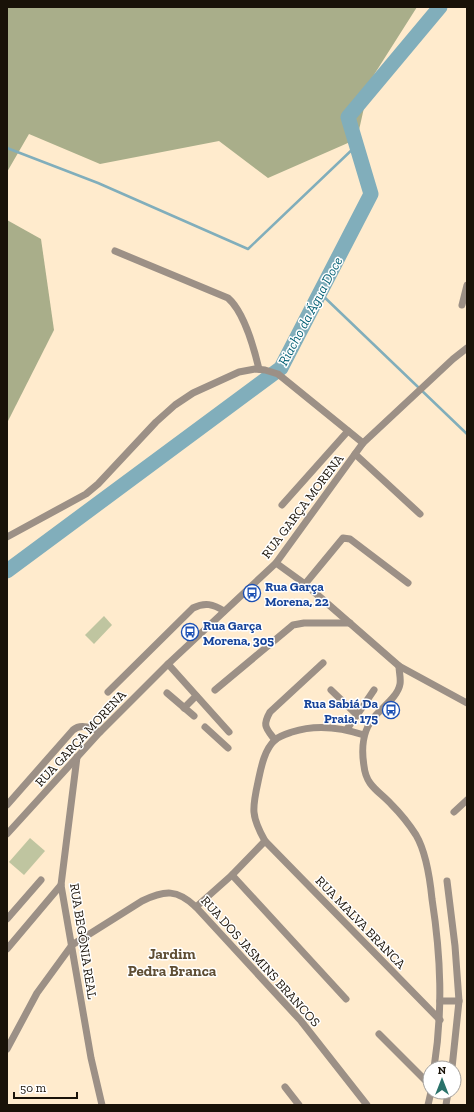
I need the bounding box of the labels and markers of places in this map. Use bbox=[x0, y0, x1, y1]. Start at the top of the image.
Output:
place label: Rua Garça Morena, 22 bbox=[265, 579, 329, 609]
bus stop icon: Rua Garça Morena, 22 bbox=[242, 583, 262, 603]
place label: Rua Garça Morena, 305 bbox=[203, 618, 274, 648]
bus stop icon: Rua Garça Morena, 305 bbox=[180, 622, 200, 642]
place label: Rua Sabiá Da Praia, 175 bbox=[304, 696, 378, 726]
bus stop icon: Rua Sabiá Da Praia, 175 bbox=[381, 700, 401, 720]

